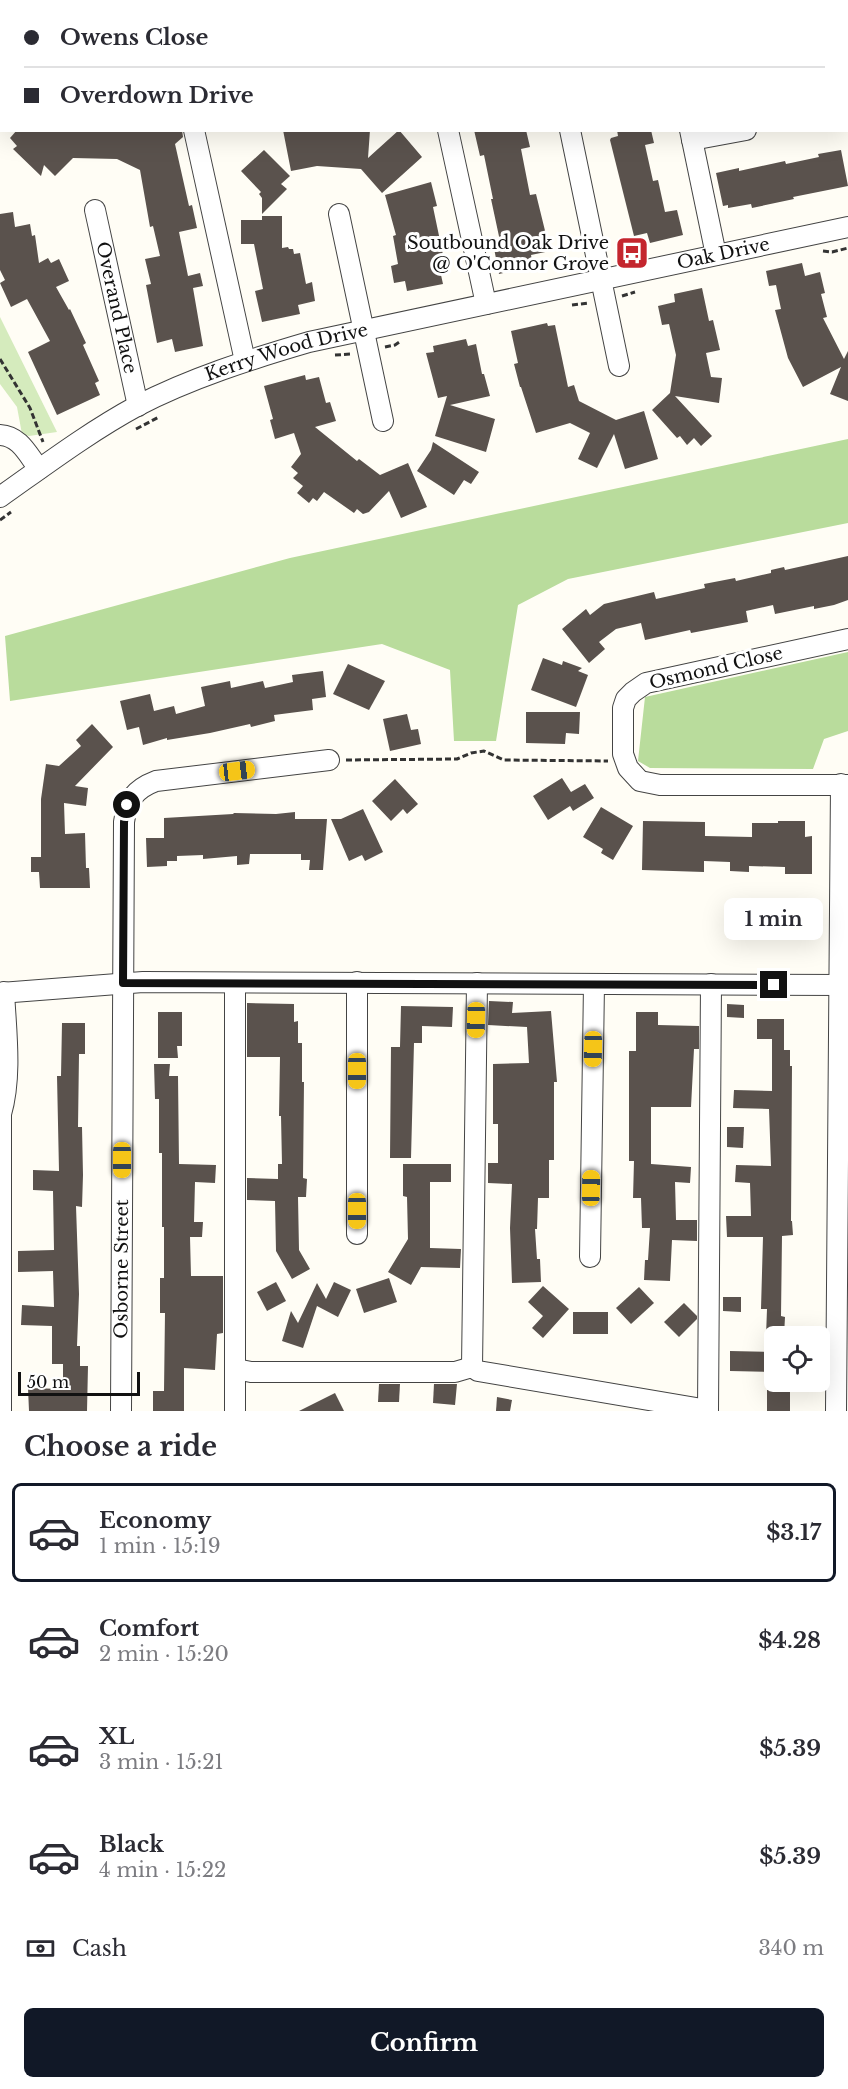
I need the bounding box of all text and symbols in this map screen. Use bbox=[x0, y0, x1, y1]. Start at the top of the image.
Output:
text: Owens Close bbox=[60, 24, 208, 51]
text: Overdown Drive bbox=[60, 82, 254, 109]
place label: Soutbound Oak Drive @ O'Connor Grove bbox=[407, 232, 609, 275]
street label: Oak Drive bbox=[675, 233, 772, 274]
bus stop icon: Soutbound Oak Drive @ O'Connor Grove bbox=[614, 235, 650, 271]
street label: Overand Place bbox=[91, 240, 142, 376]
street label: Kerry Wood Drive bbox=[202, 319, 370, 386]
street label: Osmond Close bbox=[647, 642, 785, 694]
car bbox=[218, 760, 256, 782]
route start bbox=[113, 791, 140, 818]
callout: 1 min bbox=[724, 898, 824, 940]
text: 1 min bbox=[745, 907, 802, 931]
route end bbox=[760, 971, 787, 998]
car bbox=[467, 1002, 485, 1038]
car bbox=[584, 1031, 602, 1067]
car bbox=[348, 1053, 366, 1089]
car bbox=[113, 1142, 131, 1178]
car bbox=[582, 1170, 600, 1206]
car bbox=[348, 1193, 366, 1229]
street label: Osborne Street bbox=[110, 1199, 133, 1339]
map controls bbox=[764, 1326, 830, 1392]
button: locate bbox=[764, 1326, 830, 1392]
scale bar bbox=[18, 1369, 140, 1396]
text: 50 m bbox=[27, 1372, 69, 1392]
text: Choose a ride bbox=[24, 1430, 217, 1463]
icon: car bbox=[27, 1506, 81, 1560]
text: Economy bbox=[99, 1507, 211, 1534]
text: $3.17 bbox=[766, 1519, 821, 1546]
text: 1 min · 15:19 bbox=[99, 1534, 221, 1558]
icon: car bbox=[27, 1614, 81, 1668]
text: Comfort bbox=[99, 1615, 199, 1642]
text: $4.28 bbox=[758, 1627, 821, 1654]
text: 2 min · 15:20 bbox=[99, 1642, 229, 1666]
icon: car bbox=[27, 1722, 81, 1776]
text: XL bbox=[99, 1723, 134, 1750]
text: $5.39 bbox=[759, 1735, 821, 1762]
text: 3 min · 15:21 bbox=[99, 1750, 224, 1774]
icon: car bbox=[27, 1830, 81, 1884]
text: Black bbox=[99, 1831, 164, 1858]
text: $5.39 bbox=[759, 1843, 821, 1870]
text: 4 min · 15:22 bbox=[99, 1858, 226, 1882]
icon: cash bbox=[24, 1932, 57, 1965]
text: Cash bbox=[72, 1935, 127, 1962]
text: 340 m bbox=[759, 1936, 824, 1960]
button: Confirm bbox=[24, 2008, 824, 2077]

